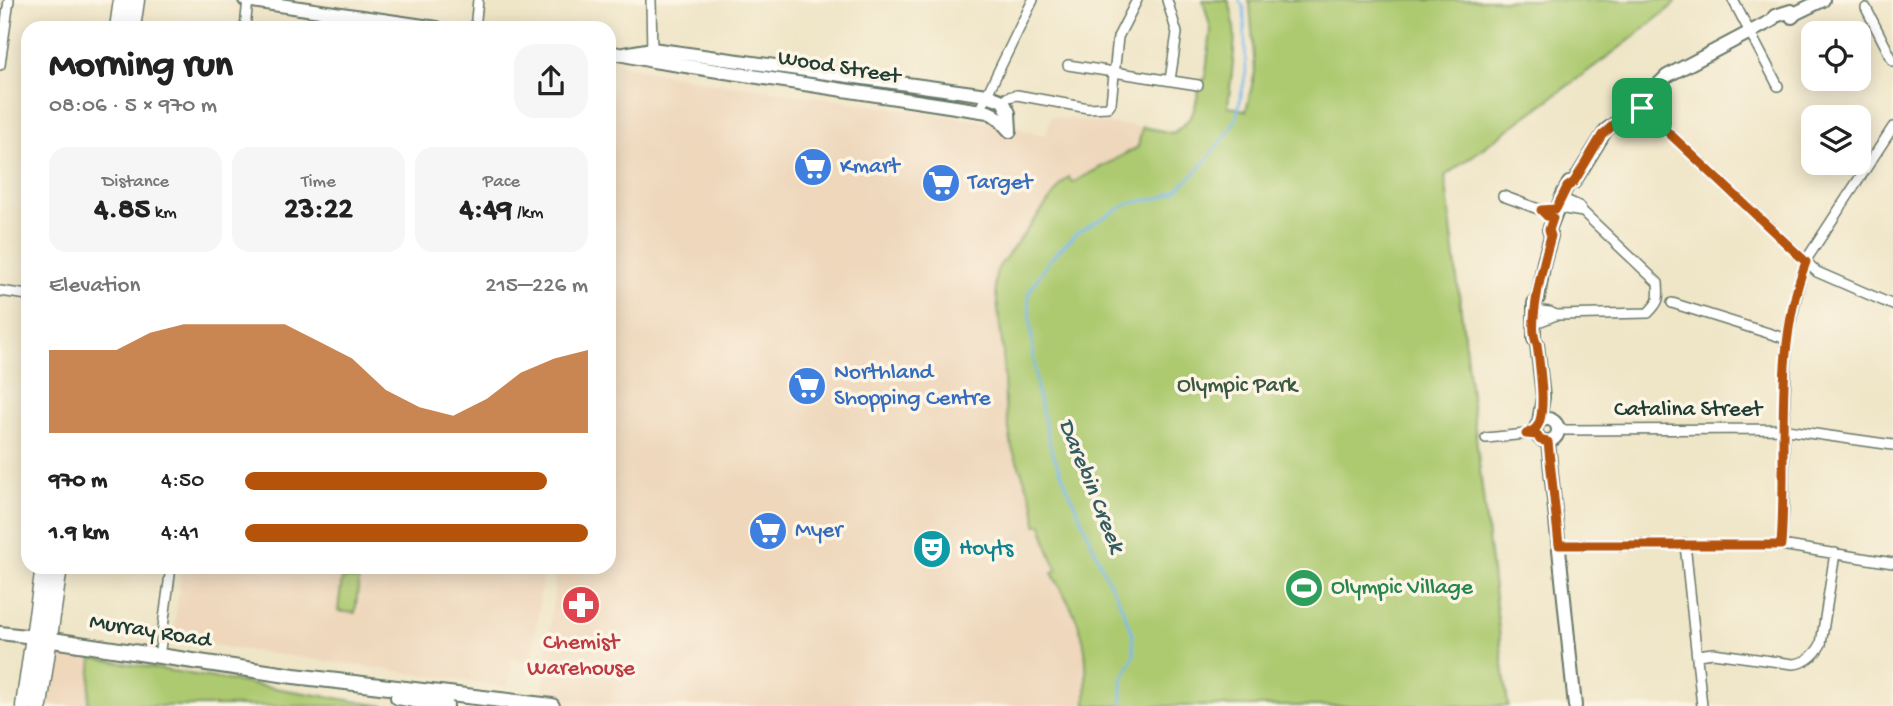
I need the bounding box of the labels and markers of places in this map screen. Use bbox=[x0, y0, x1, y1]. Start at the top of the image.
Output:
pin bbox=[1612, 78, 1672, 138]
supermarket icon: Kmart bbox=[792, 146, 834, 188]
place label: Kmart bbox=[840, 154, 901, 181]
supermarket icon: Target bbox=[920, 162, 962, 204]
place label: Target bbox=[966, 170, 1034, 197]
place label: Northland Shopping Centre bbox=[834, 360, 992, 413]
supermarket icon: Northland Shopping Centre bbox=[786, 365, 828, 407]
supermarket icon: Myer bbox=[747, 510, 789, 552]
place label: Myer bbox=[795, 518, 844, 545]
theatre icon: Hoyts bbox=[911, 528, 953, 570]
place label: Hoyts bbox=[959, 536, 1014, 563]
sports icon: Olympic Village bbox=[1283, 567, 1325, 609]
place label: Olympic Village bbox=[1331, 575, 1474, 602]
pharmacy icon: Chemist Warehouse bbox=[560, 584, 602, 626]
place label: Chemist Warehouse bbox=[527, 630, 636, 683]

